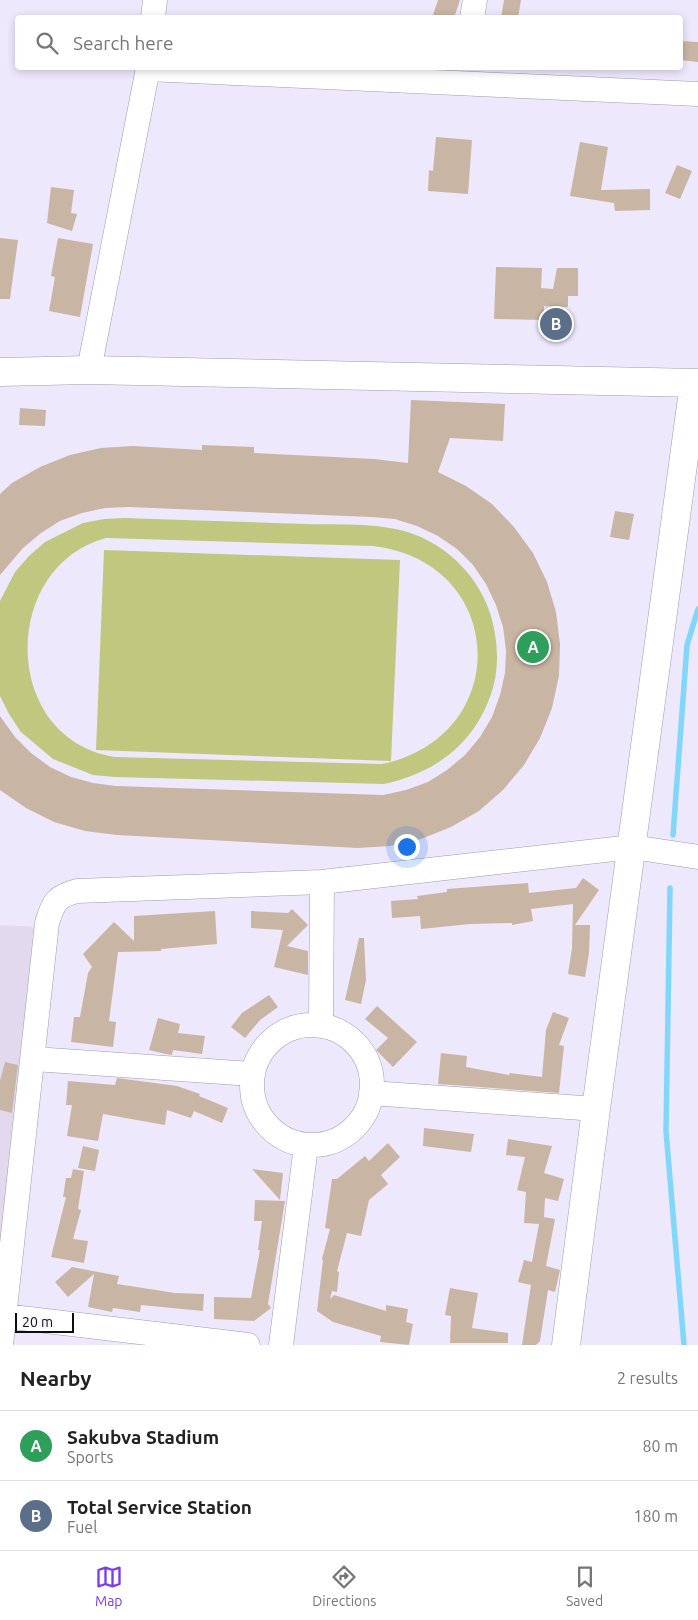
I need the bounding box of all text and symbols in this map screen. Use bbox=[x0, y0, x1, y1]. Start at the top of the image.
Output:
search box bbox=[15, 15, 683, 70]
icon: search bbox=[33, 29, 61, 57]
text: Search here bbox=[73, 32, 173, 54]
pin: B bbox=[540, 305, 572, 343]
pin: A bbox=[517, 628, 549, 666]
your location bbox=[394, 834, 420, 860]
scale bar bbox=[15, 1310, 74, 1333]
text: 20 m bbox=[22, 1314, 53, 1330]
text: Nearby bbox=[20, 1366, 91, 1390]
text: 2 results bbox=[617, 1369, 678, 1387]
text: Sakubva Stadium bbox=[67, 1426, 219, 1448]
text: A bbox=[30, 1437, 42, 1455]
text: 80 m bbox=[642, 1437, 678, 1455]
text: Sports bbox=[67, 1448, 113, 1466]
text: Total Service Station bbox=[67, 1496, 252, 1518]
text: B bbox=[31, 1507, 41, 1525]
text: 180 m bbox=[633, 1507, 678, 1525]
text: Fuel bbox=[67, 1518, 97, 1536]
tab: Map bbox=[95, 1563, 123, 1609]
tab: Directions bbox=[312, 1563, 376, 1609]
tab: Saved bbox=[566, 1563, 603, 1609]

